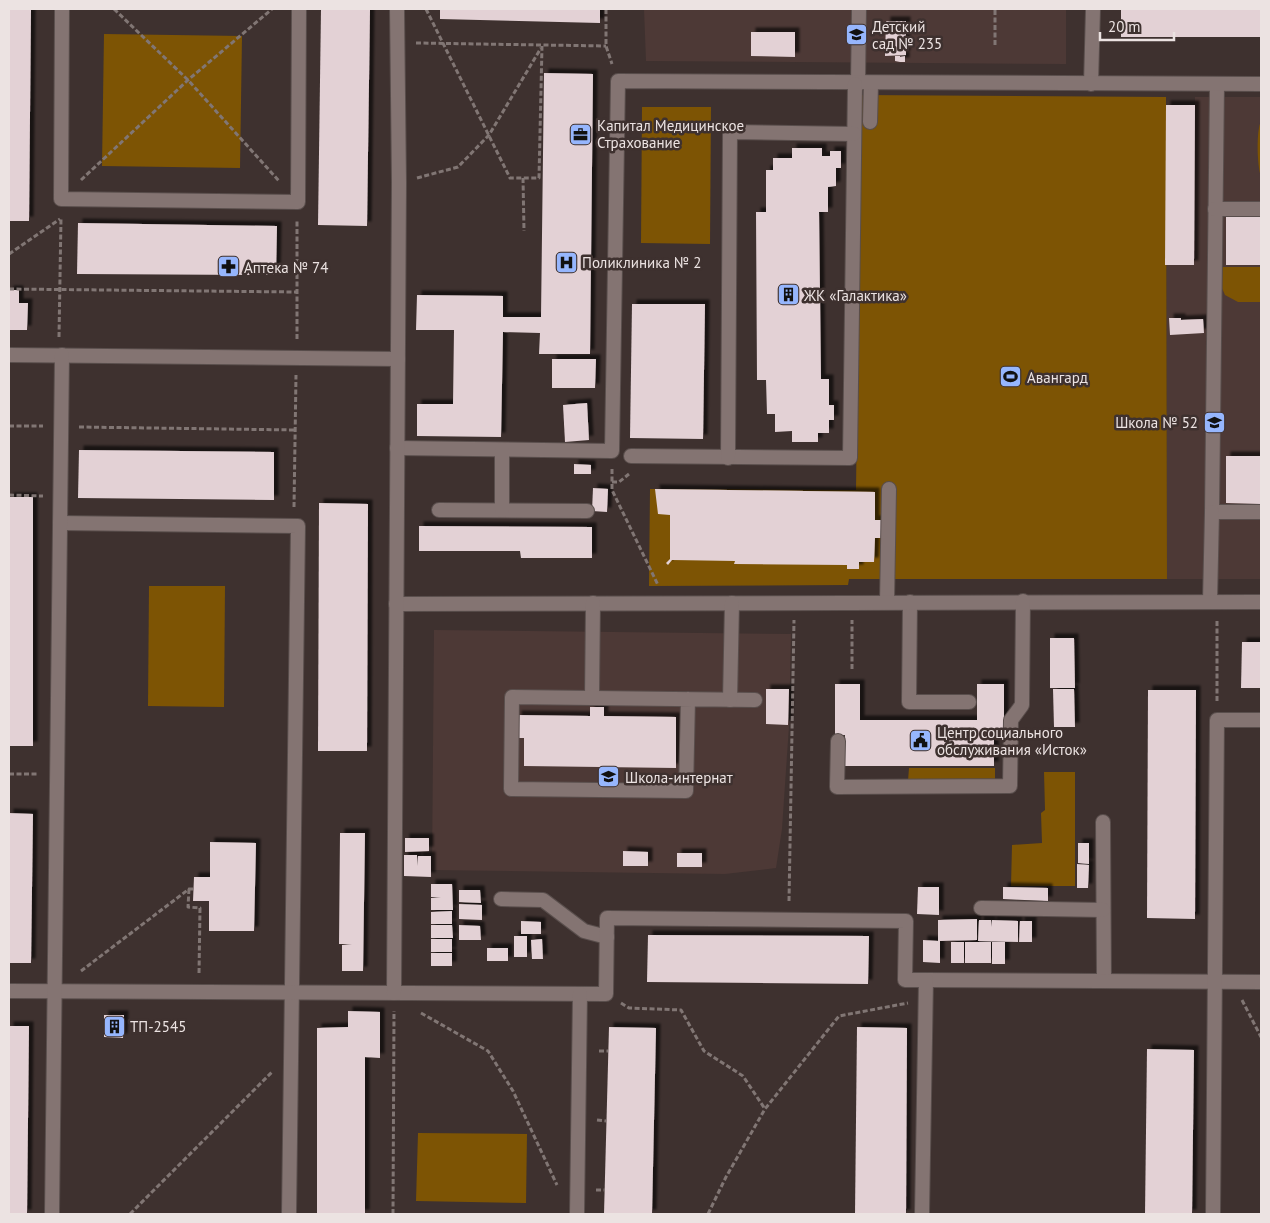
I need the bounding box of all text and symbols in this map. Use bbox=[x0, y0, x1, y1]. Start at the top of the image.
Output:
scale bar bbox=[1100, 10, 1174, 42]
place label: Детский сад № 235 bbox=[872, 17, 942, 53]
text: 20 m bbox=[1108, 17, 1141, 36]
school or university icon: Детский сад № 235 bbox=[844, 23, 868, 47]
place label: Капитал Медицинское Страхование bbox=[597, 116, 744, 152]
office icon: Капитал Медицинское Страхование bbox=[569, 122, 593, 146]
hospital icon: Поликлиника № 2 bbox=[554, 250, 578, 274]
place label: Поликлиника № 2 bbox=[582, 253, 701, 272]
pharmacy icon: Аптека № 74 bbox=[216, 255, 240, 279]
place label: Аптека № 74 bbox=[244, 258, 328, 277]
building icon: ЖК «Галактика» bbox=[776, 283, 800, 307]
place label: ЖК «Галактика» bbox=[803, 286, 907, 305]
sports icon: Авангард bbox=[999, 365, 1023, 389]
place label: Авангард bbox=[1027, 368, 1088, 387]
school or university icon: Школа № 52 bbox=[1202, 410, 1226, 434]
place label: Школа № 52 bbox=[1115, 413, 1198, 432]
place label: Центр социального обслуживания «Исток» bbox=[937, 723, 1087, 759]
public building icon: Центр социального обслуживания «Исток» bbox=[909, 729, 933, 753]
school or university icon: Школа-интернат bbox=[597, 765, 621, 789]
place label: Школа-интернат bbox=[625, 768, 733, 787]
building icon: ТП-2545 bbox=[102, 1014, 126, 1038]
place label: ТП-2545 bbox=[130, 1017, 186, 1036]

